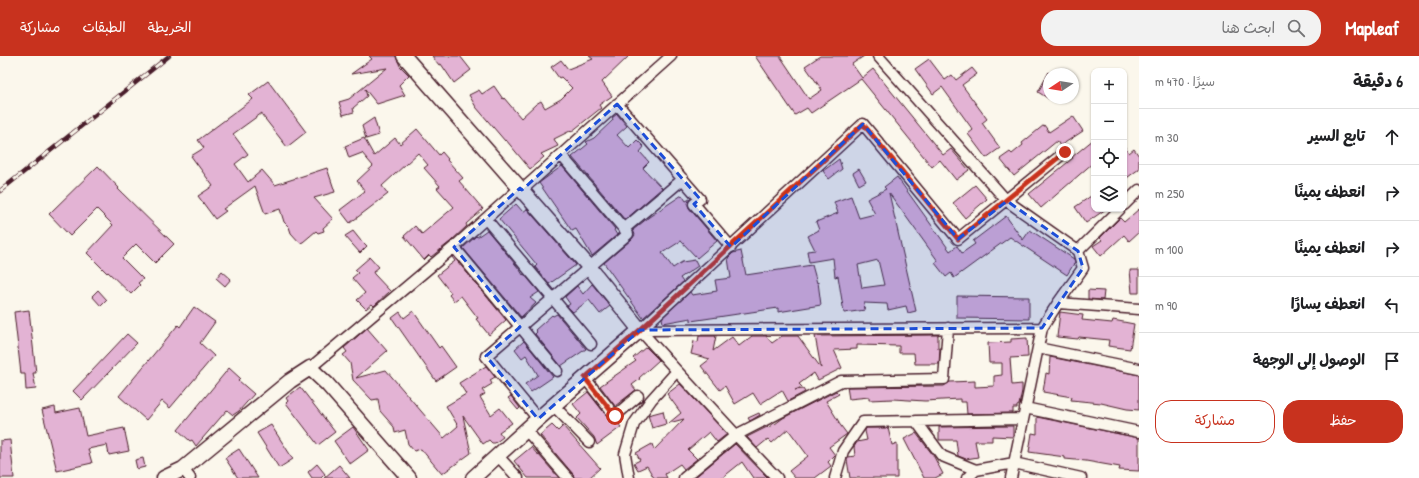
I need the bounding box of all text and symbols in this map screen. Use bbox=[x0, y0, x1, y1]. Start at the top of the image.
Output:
search box bbox=[1041, 10, 1321, 46]
text: Mapleaf bbox=[1345, 15, 1399, 41]
text: مشاركة bbox=[20, 17, 60, 36]
text: الطبقات bbox=[82, 17, 126, 36]
text: الخريطة bbox=[148, 17, 191, 36]
text: ابحث هنا bbox=[1222, 17, 1275, 38]
icon: search bbox=[1285, 17, 1307, 39]
north arrow bbox=[1043, 68, 1079, 104]
map controls bbox=[1091, 68, 1127, 212]
button: + bbox=[1091, 68, 1127, 104]
text: 6 دقيقة bbox=[1353, 69, 1403, 92]
text: سيرًا · 470 m bbox=[1155, 72, 1215, 90]
button: − bbox=[1091, 104, 1127, 140]
text: تابع السير bbox=[1308, 125, 1365, 146]
icon: ahead bbox=[1381, 126, 1403, 148]
text: 30 m bbox=[1155, 128, 1179, 146]
button: locate bbox=[1091, 140, 1127, 176]
route end bbox=[1056, 143, 1074, 161]
button: layers bbox=[1091, 176, 1127, 212]
text: انعطف يمينًا bbox=[1295, 181, 1365, 202]
icon: right bbox=[1381, 182, 1403, 204]
text: 250 m bbox=[1155, 184, 1184, 202]
text: انعطف يمينًا bbox=[1295, 237, 1365, 258]
icon: right bbox=[1381, 238, 1403, 260]
text: 100 m bbox=[1155, 240, 1183, 258]
text: انعطف يسارًا bbox=[1291, 293, 1365, 314]
icon: left bbox=[1381, 294, 1403, 316]
text: 90 m bbox=[1155, 296, 1177, 314]
text: الوصول إلى الوجهة bbox=[1253, 349, 1365, 370]
icon: arrive bbox=[1381, 350, 1403, 372]
button: مشاركة bbox=[1155, 400, 1275, 443]
button: حفظ bbox=[1283, 400, 1403, 443]
route start bbox=[606, 407, 624, 425]

